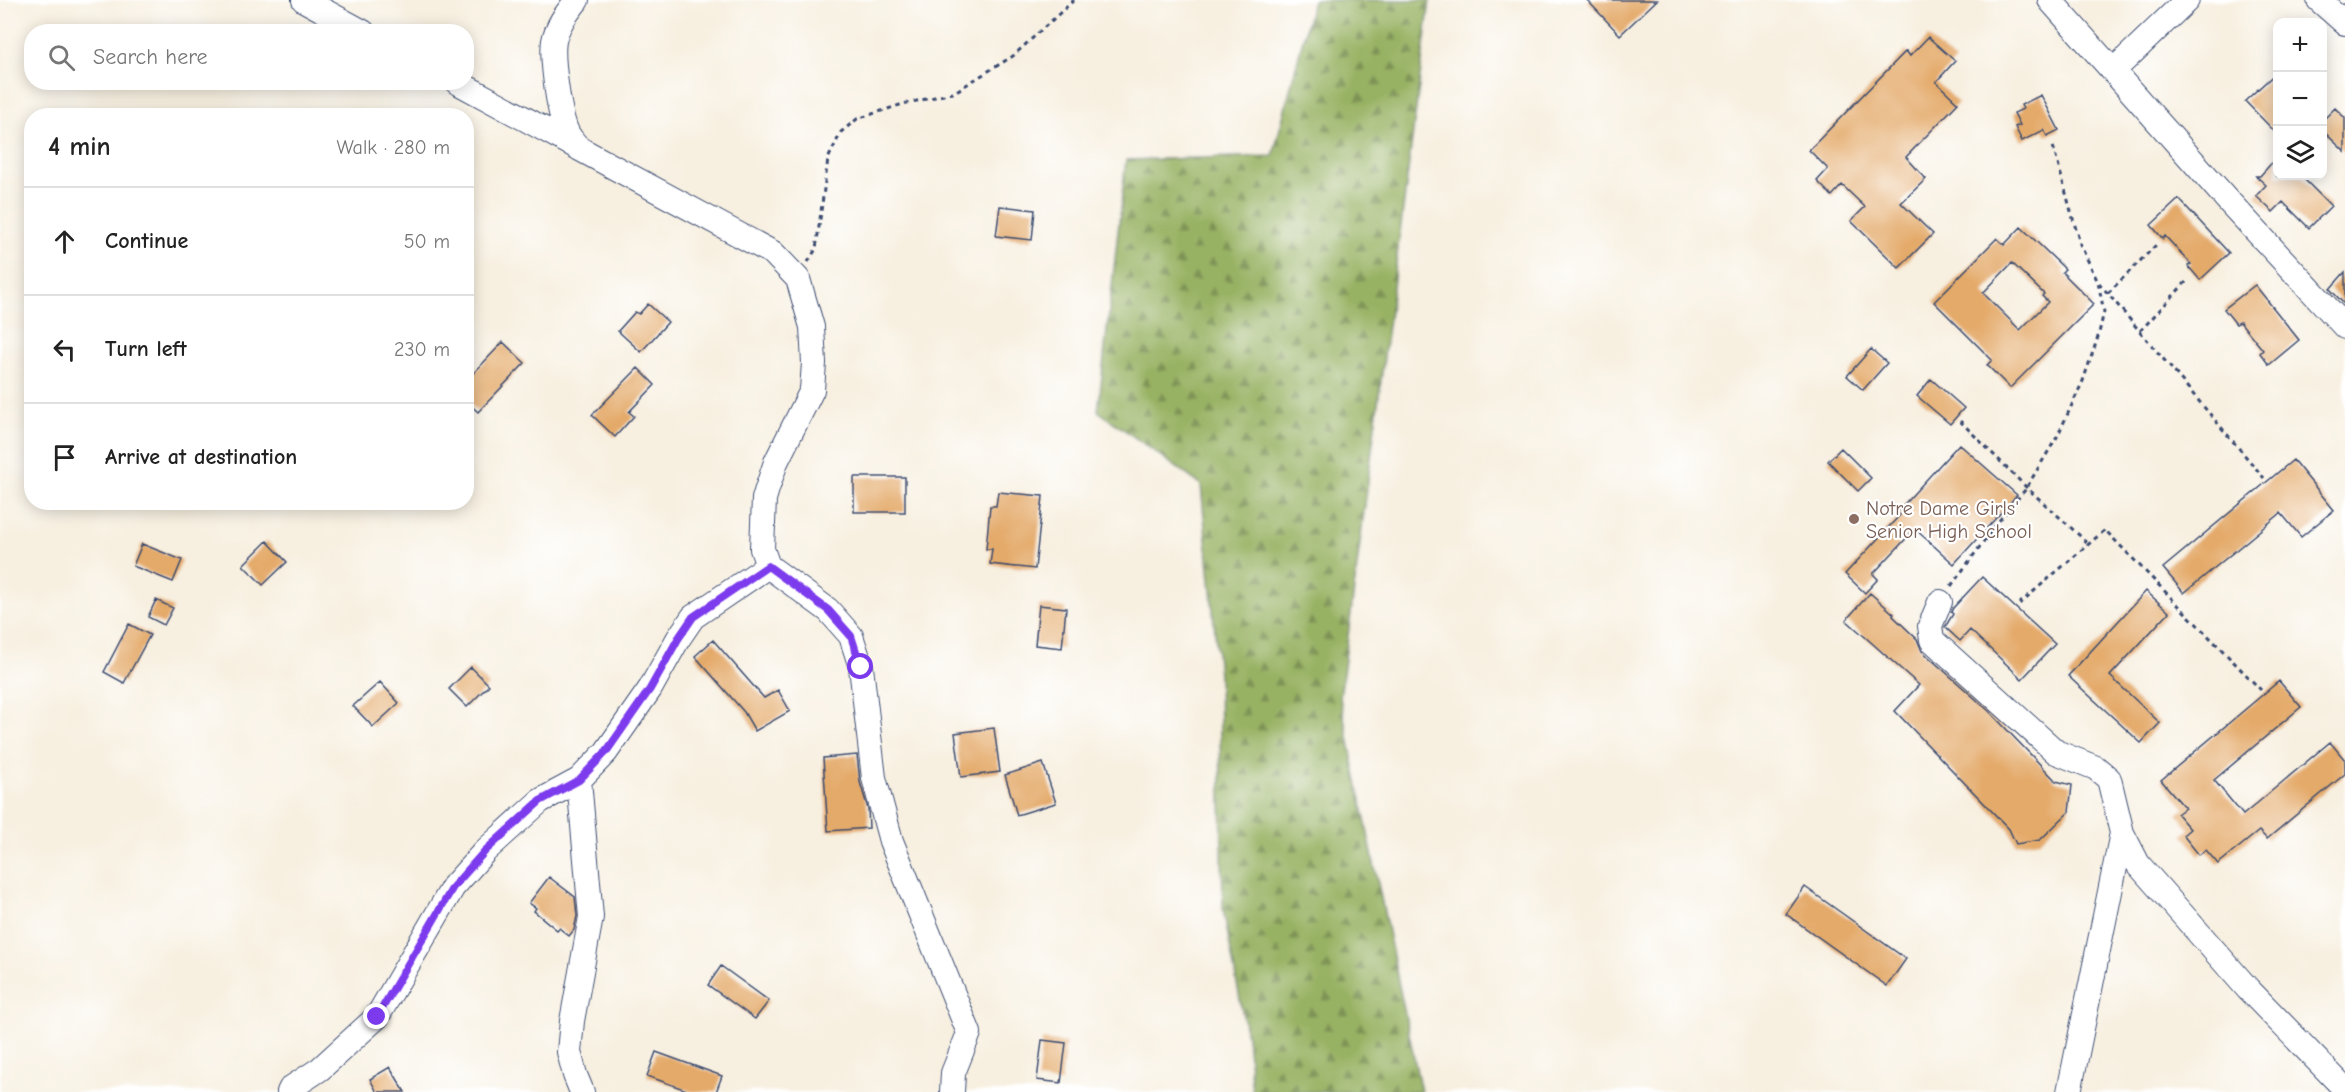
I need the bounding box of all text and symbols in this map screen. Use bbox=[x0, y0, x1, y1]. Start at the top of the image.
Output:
map controls bbox=[2273, 18, 2327, 180]
button: + bbox=[2273, 18, 2327, 72]
search box bbox=[24, 24, 474, 90]
icon: search bbox=[45, 41, 78, 74]
text: Search here bbox=[93, 44, 208, 70]
button: − bbox=[2273, 72, 2327, 126]
button: layers bbox=[2273, 126, 2327, 180]
text: 4 min bbox=[48, 132, 111, 162]
text: Walk · 280 m bbox=[337, 136, 450, 159]
icon: ahead bbox=[48, 225, 81, 258]
text: Continue bbox=[105, 228, 188, 254]
text: 50 m bbox=[404, 230, 450, 253]
icon: left bbox=[48, 333, 81, 366]
text: Turn left bbox=[105, 336, 187, 362]
text: 230 m bbox=[394, 338, 450, 361]
icon: arrive bbox=[48, 441, 81, 474]
text: Arrive at destination bbox=[105, 444, 297, 470]
place label: Notre Dame Girls' Senior High School bbox=[1866, 497, 2032, 543]
marker: Notre Dame Girls' Senior High School bbox=[1847, 512, 1861, 526]
route start bbox=[847, 653, 873, 679]
route end bbox=[363, 1003, 389, 1029]

